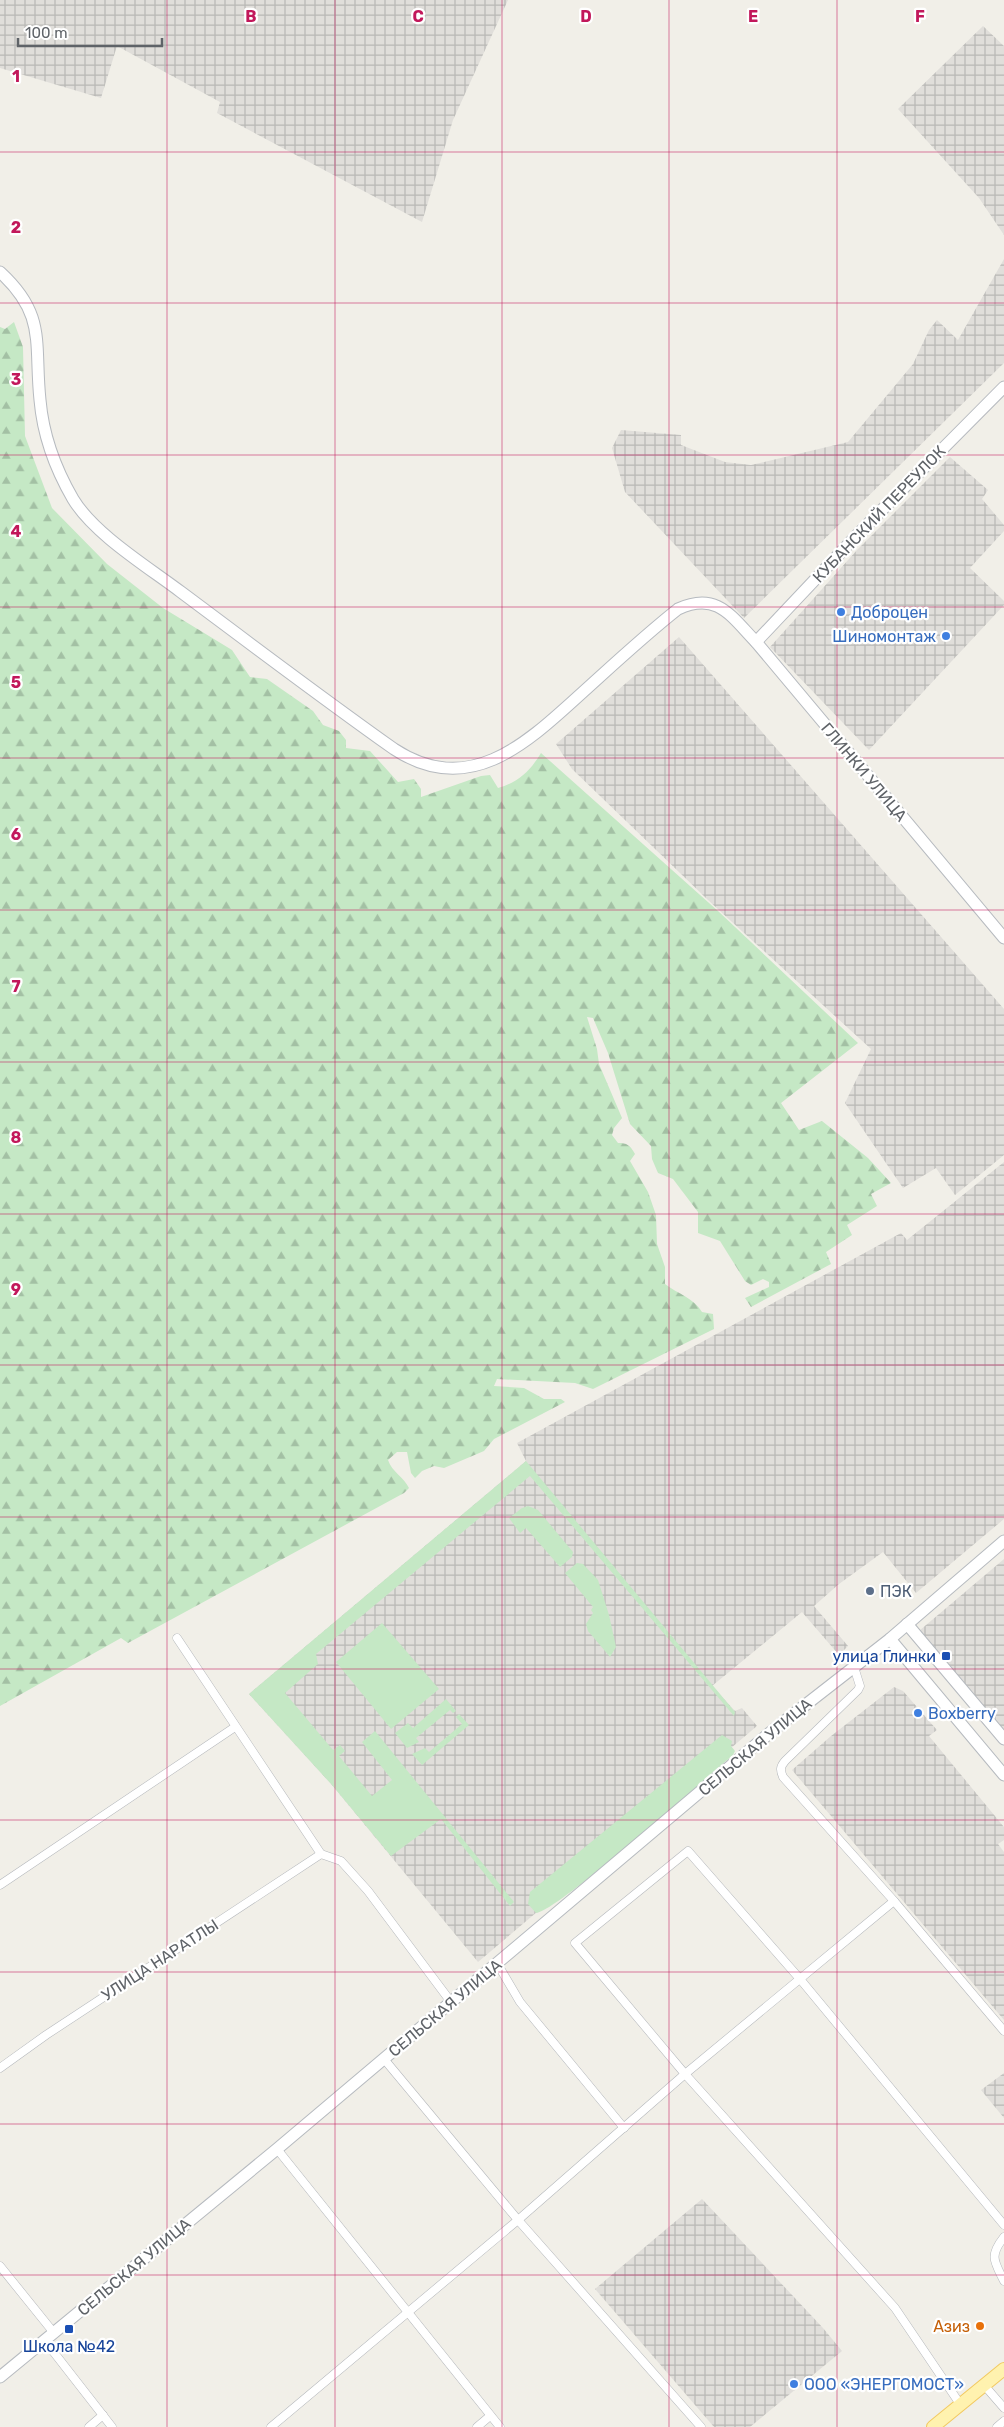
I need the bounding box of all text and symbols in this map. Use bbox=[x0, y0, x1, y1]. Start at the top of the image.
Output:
text: B bbox=[245, 7, 257, 26]
text: C bbox=[412, 7, 424, 26]
text: D bbox=[580, 7, 592, 26]
text: E bbox=[748, 7, 758, 26]
text: F bbox=[915, 7, 925, 26]
scale bar bbox=[18, 15, 161, 47]
text: 100 m bbox=[25, 24, 67, 42]
text: 1 bbox=[12, 67, 20, 86]
text: 2 bbox=[11, 218, 21, 237]
text: 3 bbox=[11, 370, 21, 389]
street label: КУБАНСКИЙ ПЕРЕУЛОК bbox=[809, 442, 949, 586]
text: 4 bbox=[11, 522, 22, 541]
place label: Доброцен bbox=[851, 603, 928, 622]
marker: Доброцен bbox=[835, 606, 847, 618]
place label: Шиномонтаж bbox=[832, 627, 936, 646]
marker: Шиномонтаж bbox=[940, 630, 952, 642]
text: 5 bbox=[11, 673, 21, 692]
street label: ГЛИНКИ УЛИЦА bbox=[817, 719, 911, 825]
text: 6 bbox=[11, 825, 21, 844]
text: 7 bbox=[11, 977, 21, 996]
text: 8 bbox=[11, 1128, 22, 1147]
text: 9 bbox=[11, 1280, 21, 1299]
place label: ПЭК bbox=[880, 1582, 912, 1601]
marker: ПЭК bbox=[864, 1585, 876, 1597]
place label: улица Глинки bbox=[833, 1647, 936, 1666]
marker: улица Глинки bbox=[940, 1650, 952, 1662]
street label: СЕЛЬСКАЯ УЛИЦА bbox=[695, 1694, 816, 1800]
place label: Boxberry bbox=[928, 1704, 996, 1723]
marker: Boxberry bbox=[912, 1707, 924, 1719]
street label: УЛИЦА НАРАТЛЫ bbox=[98, 1915, 222, 2005]
street label: СЕЛЬСКАЯ УЛИЦА bbox=[385, 1955, 506, 2061]
street label: СЕЛЬСКАЯ УЛИЦА bbox=[74, 2214, 195, 2320]
place label: Азиз bbox=[933, 2317, 970, 2336]
marker: Азиз bbox=[974, 2320, 986, 2332]
marker: Школа №42 bbox=[63, 2323, 75, 2335]
place label: Школа №42 bbox=[23, 2337, 115, 2356]
place label: ООО «ЭНЕРГОМОСТ» bbox=[804, 2375, 964, 2394]
marker: ООО «ЭНЕРГОМОСТ» bbox=[788, 2378, 800, 2390]

